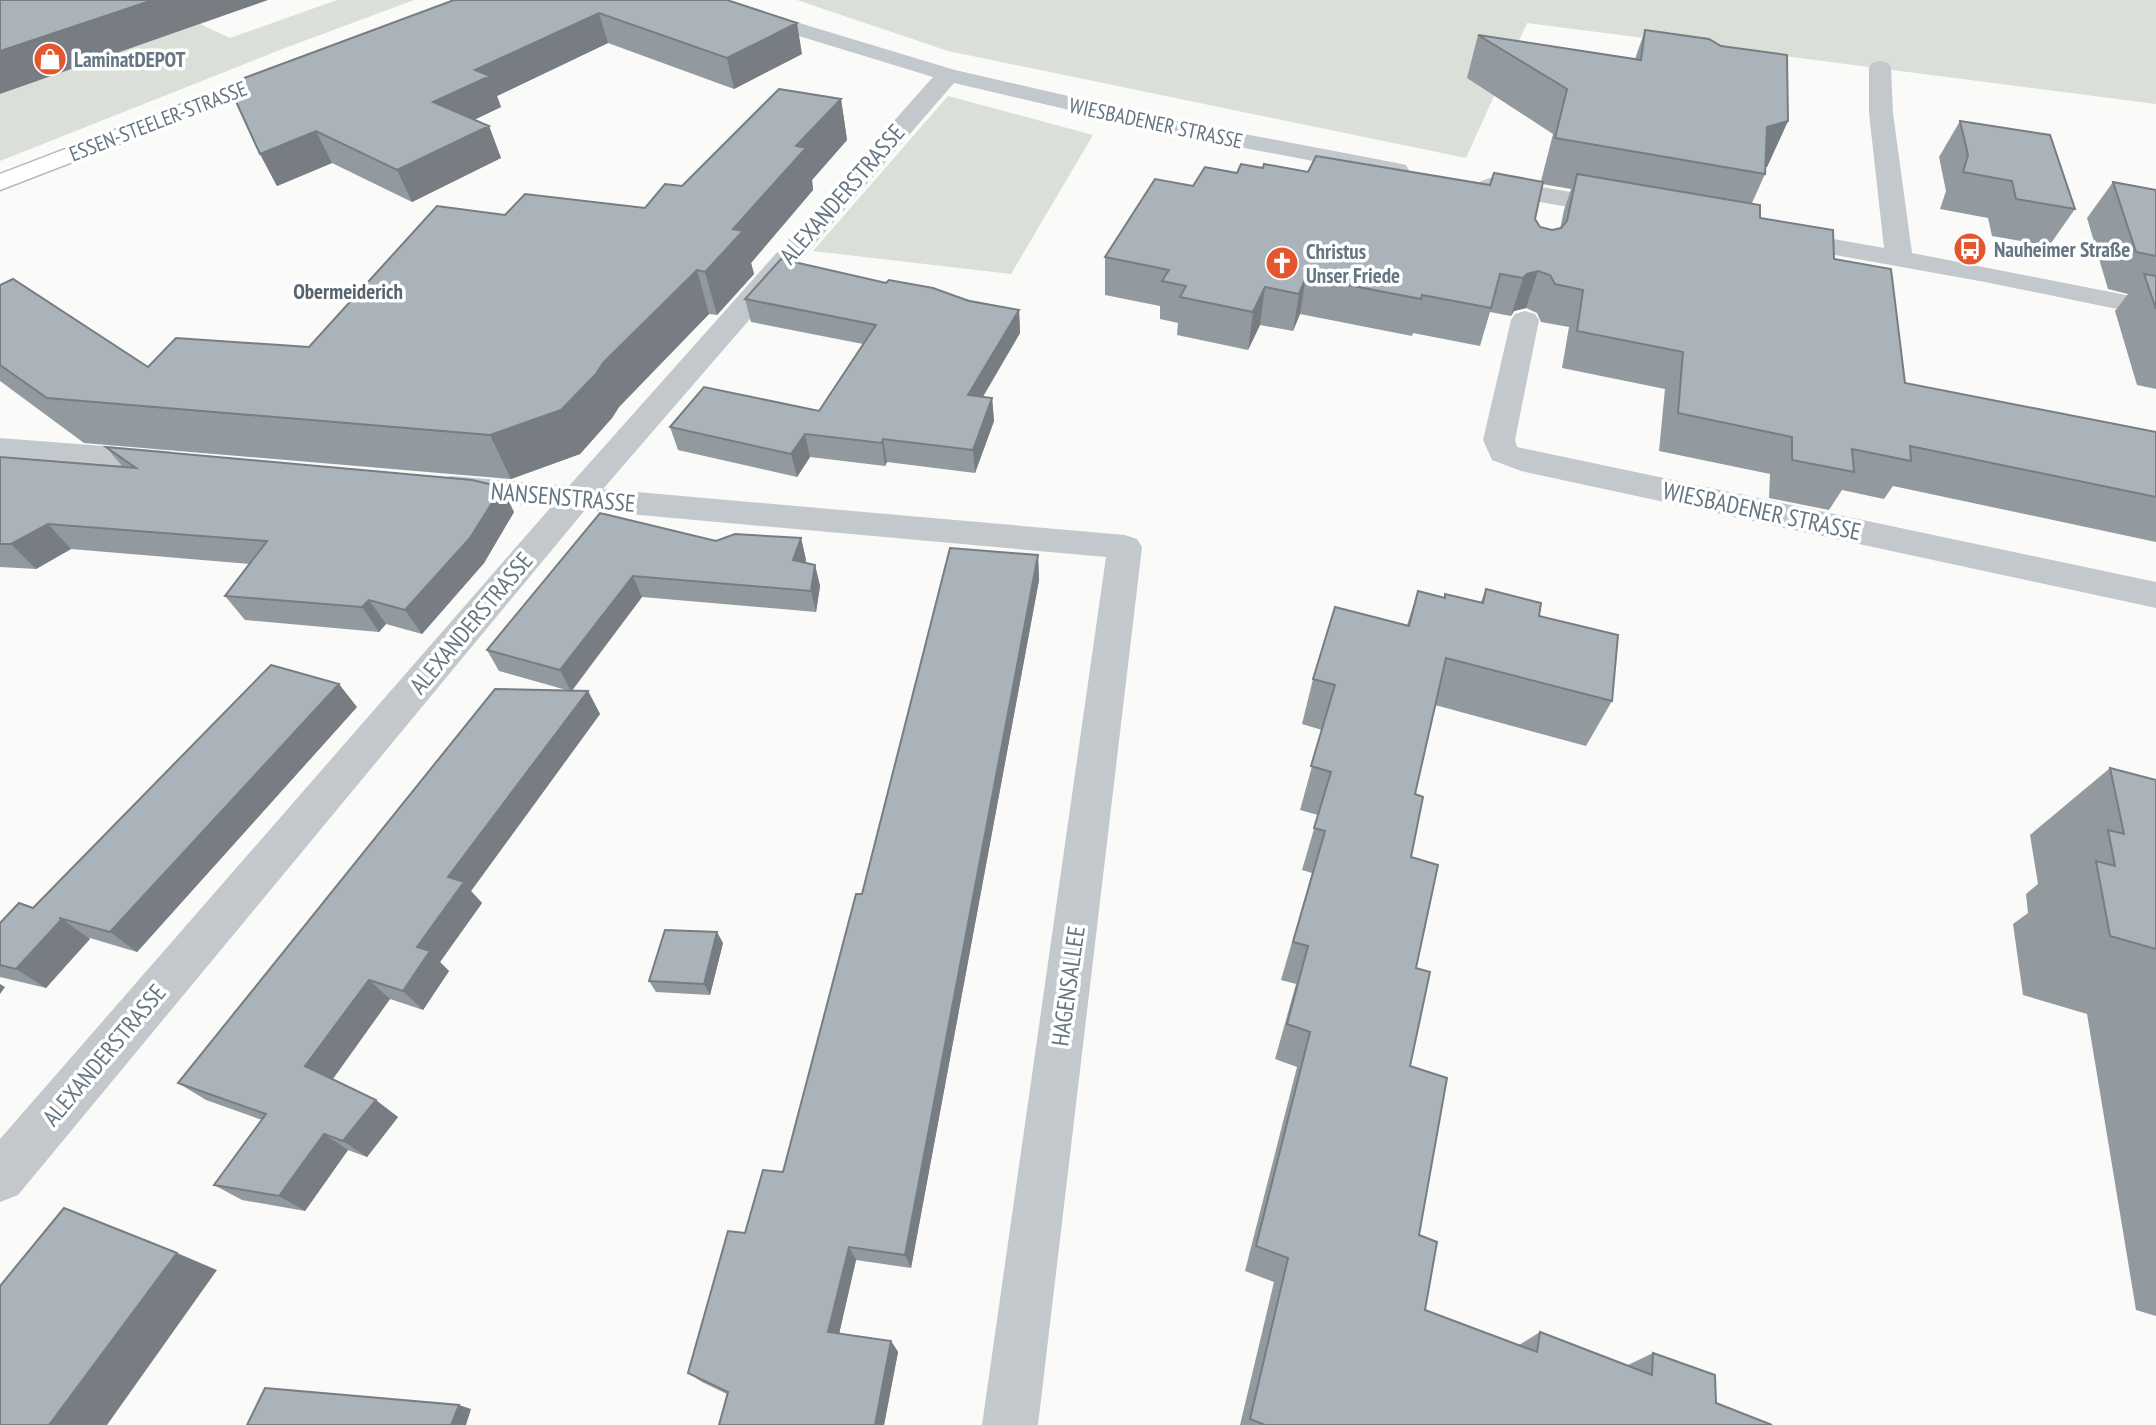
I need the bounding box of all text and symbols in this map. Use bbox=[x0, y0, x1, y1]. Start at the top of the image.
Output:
shop icon: LaminatDEPOT bbox=[31, 40, 69, 78]
place label: LaminatDEPOT bbox=[74, 46, 186, 73]
street label: ESSEN-STEELER-STRASSE bbox=[65, 75, 251, 167]
street label: WIESBADENER STRASSE bbox=[1067, 91, 1245, 155]
street label: ALEXANDERSTRASSE bbox=[773, 117, 911, 271]
bus stop icon: Nauheimer Straße bbox=[1951, 230, 1989, 268]
place label: Nauheimer Straße bbox=[1994, 236, 2130, 263]
place label: Christus Unser Friede bbox=[1306, 238, 1400, 289]
church icon: Christus Unser Friede bbox=[1263, 244, 1301, 282]
district label: Obermeiderich bbox=[293, 278, 403, 305]
street label: NANSENSTRASSE bbox=[490, 475, 636, 519]
street label: WIESBADENER STRASSE bbox=[1660, 475, 1864, 547]
street label: ALEXANDERSTRASSE bbox=[403, 546, 539, 700]
street label: HAGENSALLEE bbox=[1044, 924, 1092, 1048]
street label: ALEXANDERSTRASSE bbox=[36, 978, 172, 1132]

